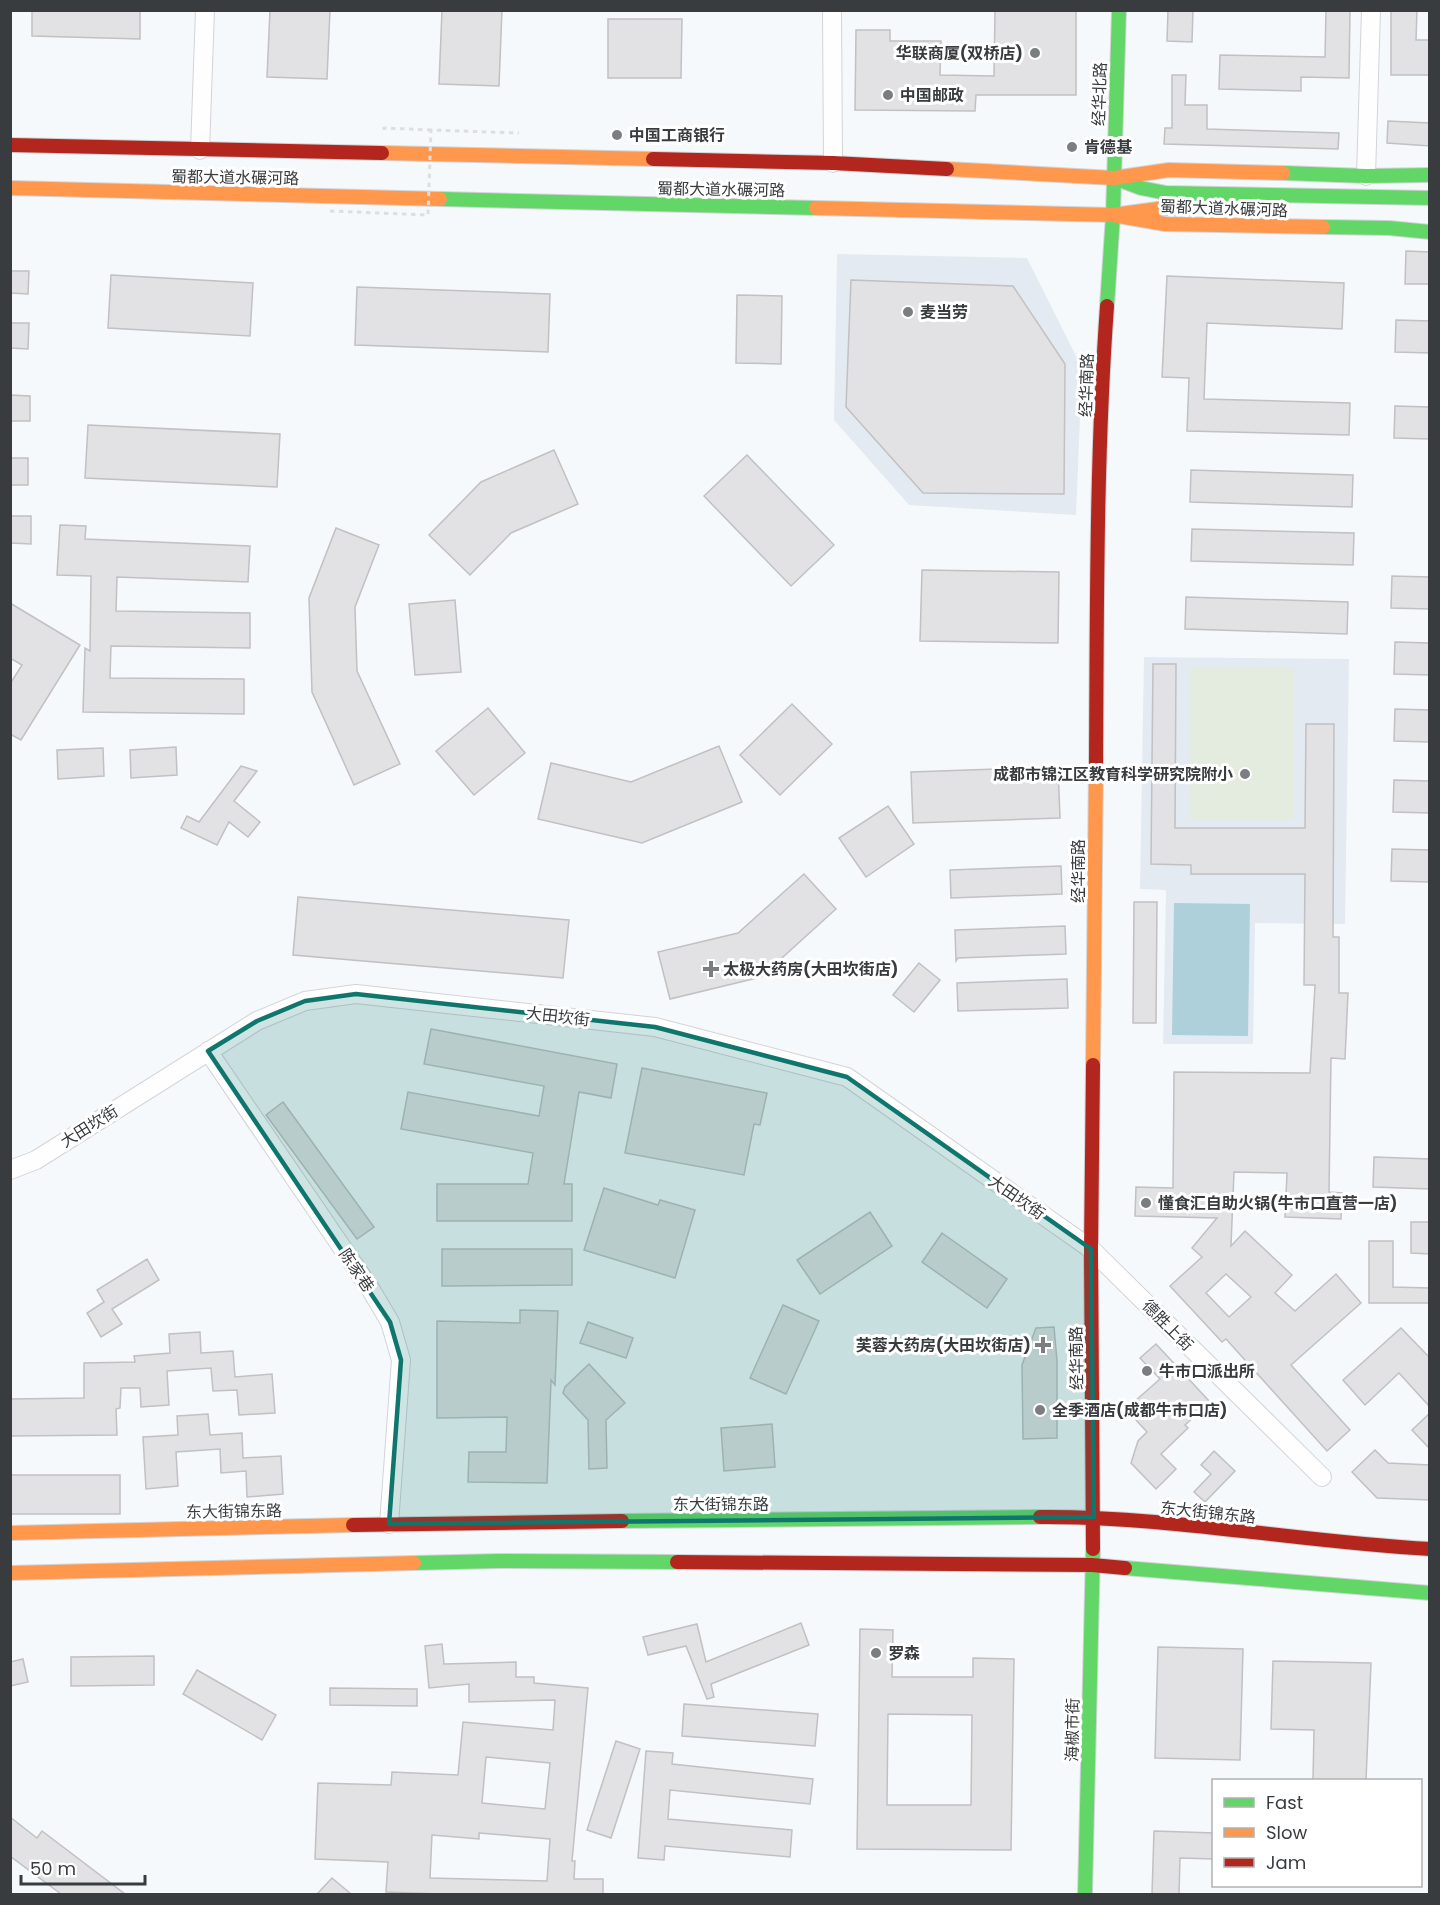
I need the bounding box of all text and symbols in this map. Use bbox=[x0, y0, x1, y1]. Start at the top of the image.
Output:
place label: 华联商厦(双桥店) bbox=[896, 42, 1023, 65]
marker: 华联商厦(双桥店) bbox=[1028, 46, 1042, 60]
street label: 经华北路 bbox=[1087, 62, 1112, 126]
place label: 中国邮政 bbox=[900, 84, 964, 107]
marker: 中国邮政 bbox=[881, 88, 895, 102]
place label: 中国工商银行 bbox=[629, 124, 725, 147]
marker: 中国工商银行 bbox=[610, 128, 624, 142]
place label: 肯德基 bbox=[1084, 136, 1133, 159]
marker: 肯德基 bbox=[1065, 140, 1079, 154]
street label: 蜀都大道水碾河路 bbox=[171, 165, 299, 190]
street label: 蜀都大道水碾河路 bbox=[657, 177, 785, 202]
street label: 蜀都大道水碾河路 bbox=[1160, 195, 1288, 222]
place label: 麦当劳 bbox=[920, 301, 968, 324]
marker: 麦当劳 bbox=[901, 305, 915, 319]
street label: 经华南路 bbox=[1074, 353, 1099, 417]
place label: 成都市锦江区教育科学研究院附小 bbox=[993, 763, 1233, 786]
marker: 成都市锦江区教育科学研究院附小 bbox=[1238, 767, 1252, 781]
street label: 经华南路 bbox=[1067, 839, 1090, 903]
place label: 太极大药房(大田坎街店) bbox=[723, 958, 898, 981]
marker: 太极大药房(大田坎街店) bbox=[704, 962, 718, 976]
street label: 大田坎街 bbox=[525, 1002, 591, 1031]
street label: 大田坎街 bbox=[56, 1100, 123, 1153]
street label: 大田坎街 bbox=[984, 1170, 1050, 1225]
place label: 懂食汇自助火锅(牛市口直营一店) bbox=[1158, 1192, 1397, 1215]
marker: 懂食汇自助火锅(牛市口直营一店) bbox=[1139, 1196, 1153, 1210]
street label: 陈家巷 bbox=[334, 1244, 380, 1297]
street label: 德胜上街 bbox=[1137, 1295, 1198, 1356]
street label: 经华南路 bbox=[1064, 1326, 1089, 1390]
place label: 芙蓉大药房(大田坎街店) bbox=[856, 1334, 1031, 1357]
marker: 芙蓉大药房(大田坎街店) bbox=[1036, 1338, 1050, 1352]
place label: 牛市口派出所 bbox=[1159, 1360, 1255, 1383]
marker: 牛市口派出所 bbox=[1140, 1364, 1154, 1378]
place label: 全季酒店(成都牛市口店) bbox=[1052, 1399, 1227, 1422]
marker: 全季酒店(成都牛市口店) bbox=[1033, 1403, 1047, 1417]
street label: 东大街锦东路 bbox=[673, 1493, 769, 1516]
street label: 东大街锦东路 bbox=[1159, 1496, 1257, 1529]
street label: 东大街锦东路 bbox=[186, 1499, 282, 1524]
place label: 罗森 bbox=[888, 1642, 920, 1665]
marker: 罗森 bbox=[869, 1646, 883, 1660]
street label: 海椒市街 bbox=[1060, 1698, 1085, 1762]
legend bbox=[1212, 1779, 1422, 1887]
text: Fast bbox=[1266, 1790, 1303, 1815]
text: Slow bbox=[1266, 1820, 1308, 1845]
scale bar bbox=[21, 1848, 146, 1886]
text: Jam bbox=[1266, 1850, 1306, 1875]
text: 50 m bbox=[30, 1856, 76, 1881]

